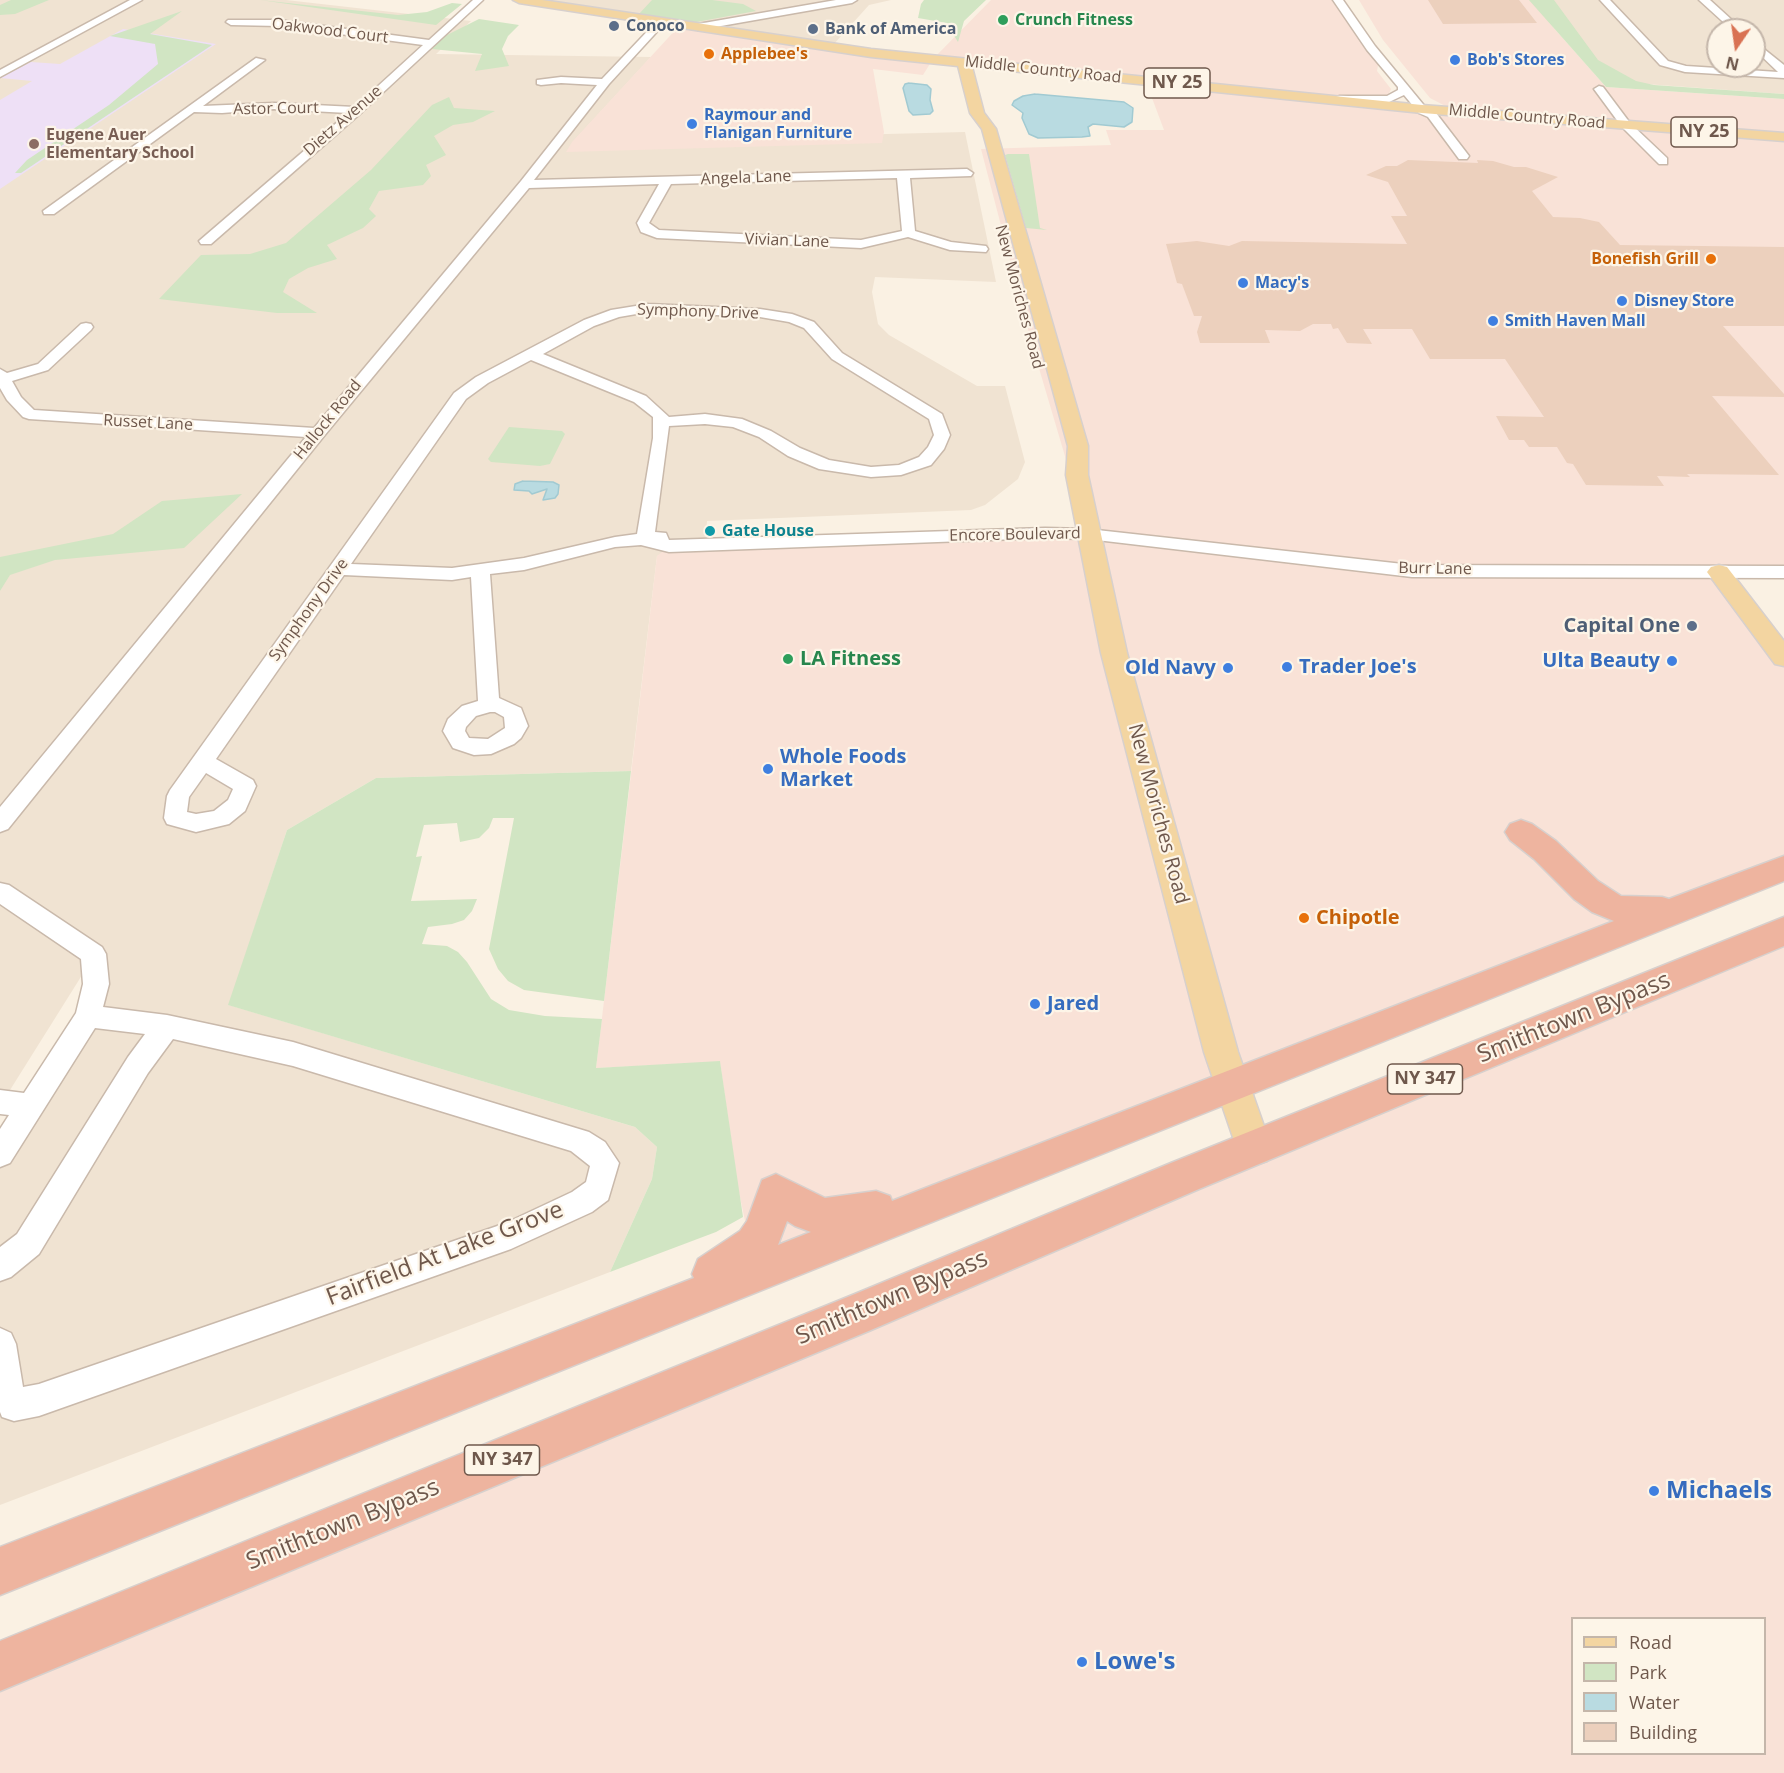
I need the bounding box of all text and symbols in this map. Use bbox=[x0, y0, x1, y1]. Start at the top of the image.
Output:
place label: Crunch Fitness bbox=[1015, 10, 1133, 30]
marker: Crunch Fitness bbox=[996, 13, 1010, 27]
street label: Oakwood Court bbox=[271, 14, 389, 48]
place label: Conoco bbox=[626, 16, 685, 36]
north arrow bbox=[1706, 18, 1766, 78]
marker: Conoco bbox=[607, 19, 621, 33]
place label: Bank of America bbox=[825, 19, 957, 39]
marker: Bank of America bbox=[806, 22, 820, 36]
place label: Applebee's bbox=[721, 44, 808, 64]
marker: Applebee's bbox=[702, 47, 716, 61]
place label: Bob's Stores bbox=[1467, 50, 1564, 70]
text: N bbox=[1724, 51, 1741, 76]
street label: Middle Country Road bbox=[964, 52, 1122, 88]
marker: Bob's Stores bbox=[1448, 53, 1462, 67]
road number: NY 25 bbox=[1144, 68, 1210, 98]
street label: Dietz Avenue bbox=[300, 82, 386, 160]
street label: Astor Court bbox=[233, 99, 319, 119]
street label: Middle Country Road bbox=[1448, 101, 1606, 133]
place label: Raymour and Flanigan Furniture bbox=[704, 105, 852, 143]
marker: Raymour and Flanigan Furniture bbox=[685, 117, 699, 131]
road number: NY 25 bbox=[1671, 117, 1737, 147]
place label: Eugene Auer Elementary School bbox=[46, 125, 194, 163]
marker: Eugene Auer Elementary School bbox=[27, 137, 41, 151]
street label: Angela Lane bbox=[700, 167, 792, 189]
street label: New Moriches Road bbox=[990, 223, 1048, 371]
street label: Vivian Lane bbox=[744, 230, 830, 252]
place label: Bonefish Grill bbox=[1591, 249, 1699, 269]
marker: Bonefish Grill bbox=[1704, 252, 1718, 266]
place label: Macy's bbox=[1255, 273, 1309, 293]
marker: Macy's bbox=[1236, 276, 1250, 290]
place label: Disney Store bbox=[1634, 291, 1734, 311]
marker: Disney Store bbox=[1615, 294, 1629, 308]
street label: Symphony Drive bbox=[637, 300, 759, 324]
place label: Smith Haven Mall bbox=[1505, 311, 1646, 331]
marker: Smith Haven Mall bbox=[1486, 314, 1500, 328]
street label: Hallock Road bbox=[290, 376, 366, 464]
street label: Russet Lane bbox=[103, 411, 193, 435]
place label: Gate House bbox=[722, 521, 814, 541]
marker: Gate House bbox=[703, 524, 717, 538]
street label: Encore Boulevard bbox=[949, 524, 1081, 546]
street label: Symphony Drive bbox=[265, 555, 353, 665]
street label: Burr Lane bbox=[1398, 559, 1472, 579]
place label: Capital One bbox=[1563, 614, 1680, 638]
marker: Capital One bbox=[1685, 619, 1699, 633]
place label: LA Fitness bbox=[800, 647, 901, 671]
place label: Ulta Beauty bbox=[1542, 649, 1660, 673]
marker: LA Fitness bbox=[781, 652, 795, 666]
marker: Ulta Beauty bbox=[1665, 654, 1679, 668]
place label: Trader Joe's bbox=[1299, 655, 1417, 679]
place label: Old Navy bbox=[1125, 656, 1216, 680]
marker: Trader Joe's bbox=[1280, 660, 1294, 674]
marker: Old Navy bbox=[1221, 661, 1235, 675]
street label: New Moriches Road bbox=[1122, 721, 1194, 907]
place label: Whole Foods Market bbox=[780, 745, 906, 792]
marker: Whole Foods Market bbox=[761, 762, 775, 776]
place label: Chipotle bbox=[1316, 906, 1400, 930]
marker: Chipotle bbox=[1297, 911, 1311, 925]
street label: Smithtown Bypass bbox=[1473, 966, 1675, 1070]
place label: Jared bbox=[1047, 992, 1099, 1016]
marker: Jared bbox=[1028, 997, 1042, 1011]
road number: NY 347 bbox=[1388, 1064, 1462, 1094]
street label: Fairfield At Lake Grove bbox=[322, 1195, 568, 1313]
street label: Smithtown Bypass bbox=[792, 1245, 992, 1351]
road number: NY 347 bbox=[464, 1445, 540, 1475]
street label: Smithtown Bypass bbox=[242, 1473, 444, 1577]
place label: Michaels bbox=[1666, 1477, 1772, 1505]
marker: Michaels bbox=[1647, 1484, 1661, 1498]
legend bbox=[1571, 1617, 1766, 1755]
text: Road bbox=[1629, 1630, 1672, 1654]
place label: Lowe's bbox=[1094, 1648, 1175, 1676]
marker: Lowe's bbox=[1075, 1655, 1089, 1669]
text: Park bbox=[1629, 1660, 1667, 1684]
text: Water bbox=[1629, 1690, 1680, 1714]
text: Building bbox=[1629, 1720, 1697, 1744]

